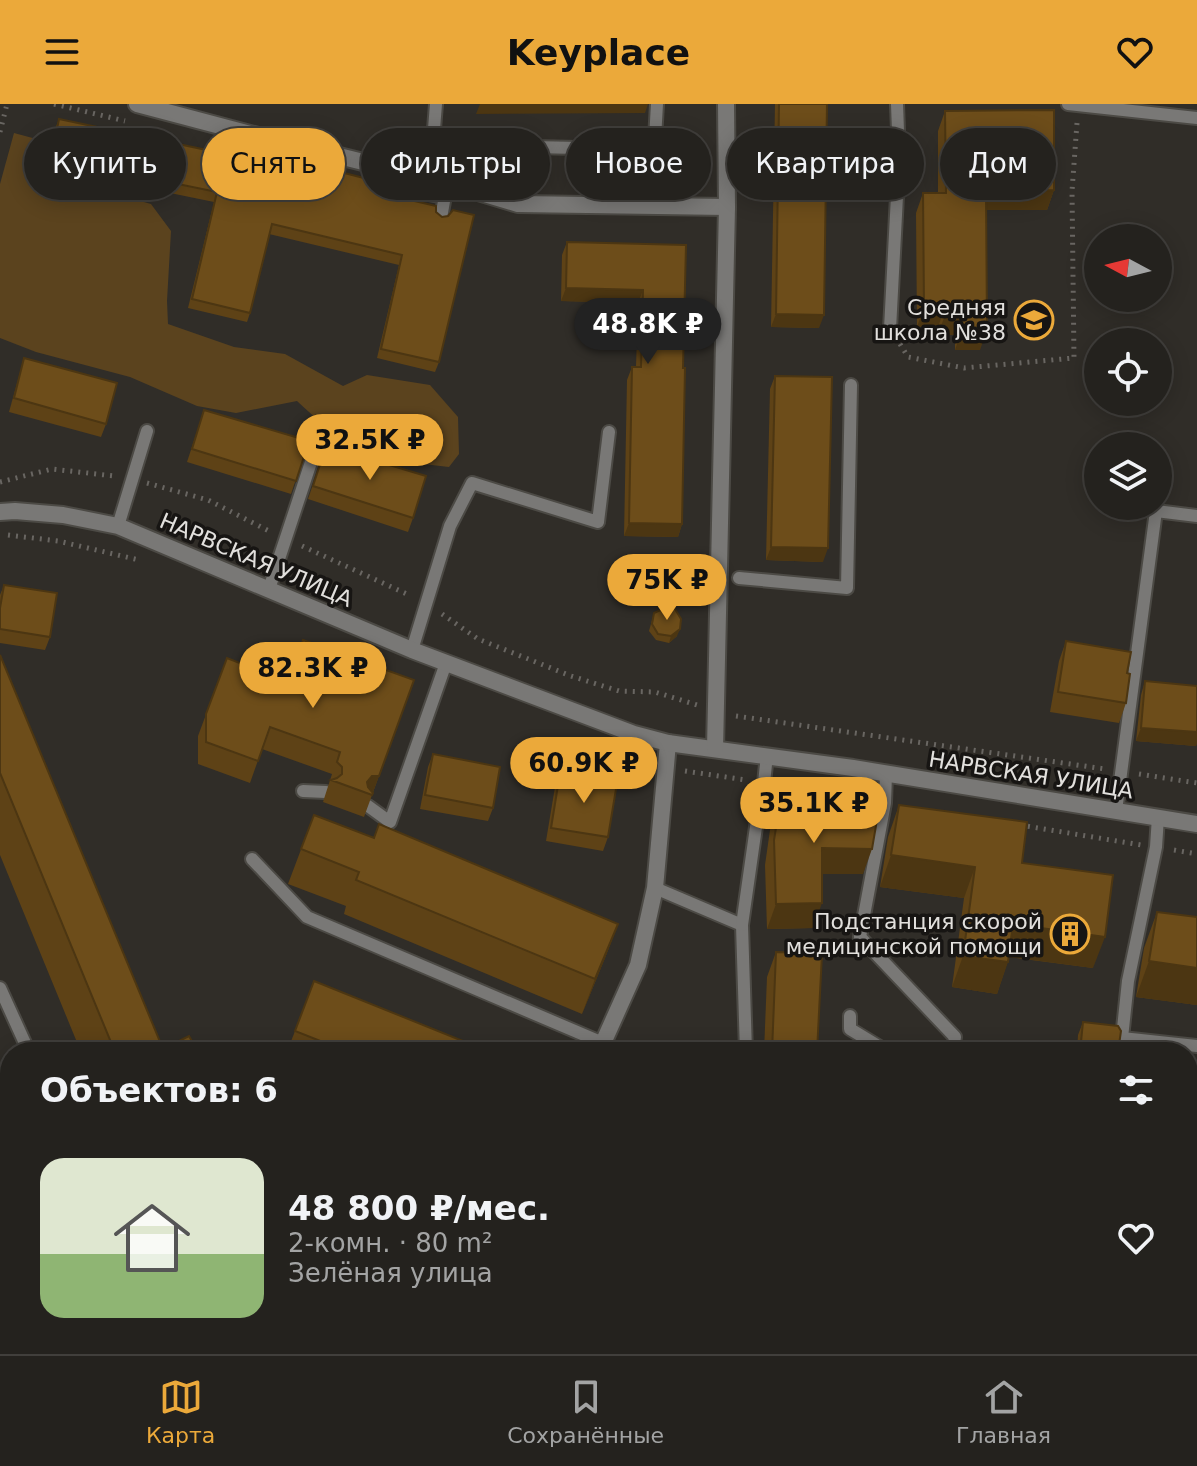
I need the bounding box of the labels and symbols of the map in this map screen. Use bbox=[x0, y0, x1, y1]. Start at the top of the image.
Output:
north arrow bbox=[1084, 224, 1172, 312]
place label: Средняя школа №38 bbox=[874, 295, 1006, 345]
pin: 48.8K ₽ bbox=[574, 298, 722, 366]
school or university icon: Средняя школа №38 bbox=[1013, 299, 1055, 341]
pin: 32.5K ₽ bbox=[296, 414, 444, 482]
street label: НАРВСКАЯ УЛИЦА bbox=[156, 508, 356, 612]
pin: 75K ₽ bbox=[611, 554, 723, 622]
pin: 82.3K ₽ bbox=[239, 642, 387, 710]
pin: 60.9K ₽ bbox=[510, 737, 658, 805]
street label: НАРВСКАЯ УЛИЦА bbox=[927, 746, 1135, 804]
pin: 35.1K ₽ bbox=[740, 777, 888, 845]
place label: Подстанция скорой медицинской помощи bbox=[786, 909, 1042, 959]
building icon: Подстанция скорой медицинской помощи bbox=[1049, 913, 1091, 955]

